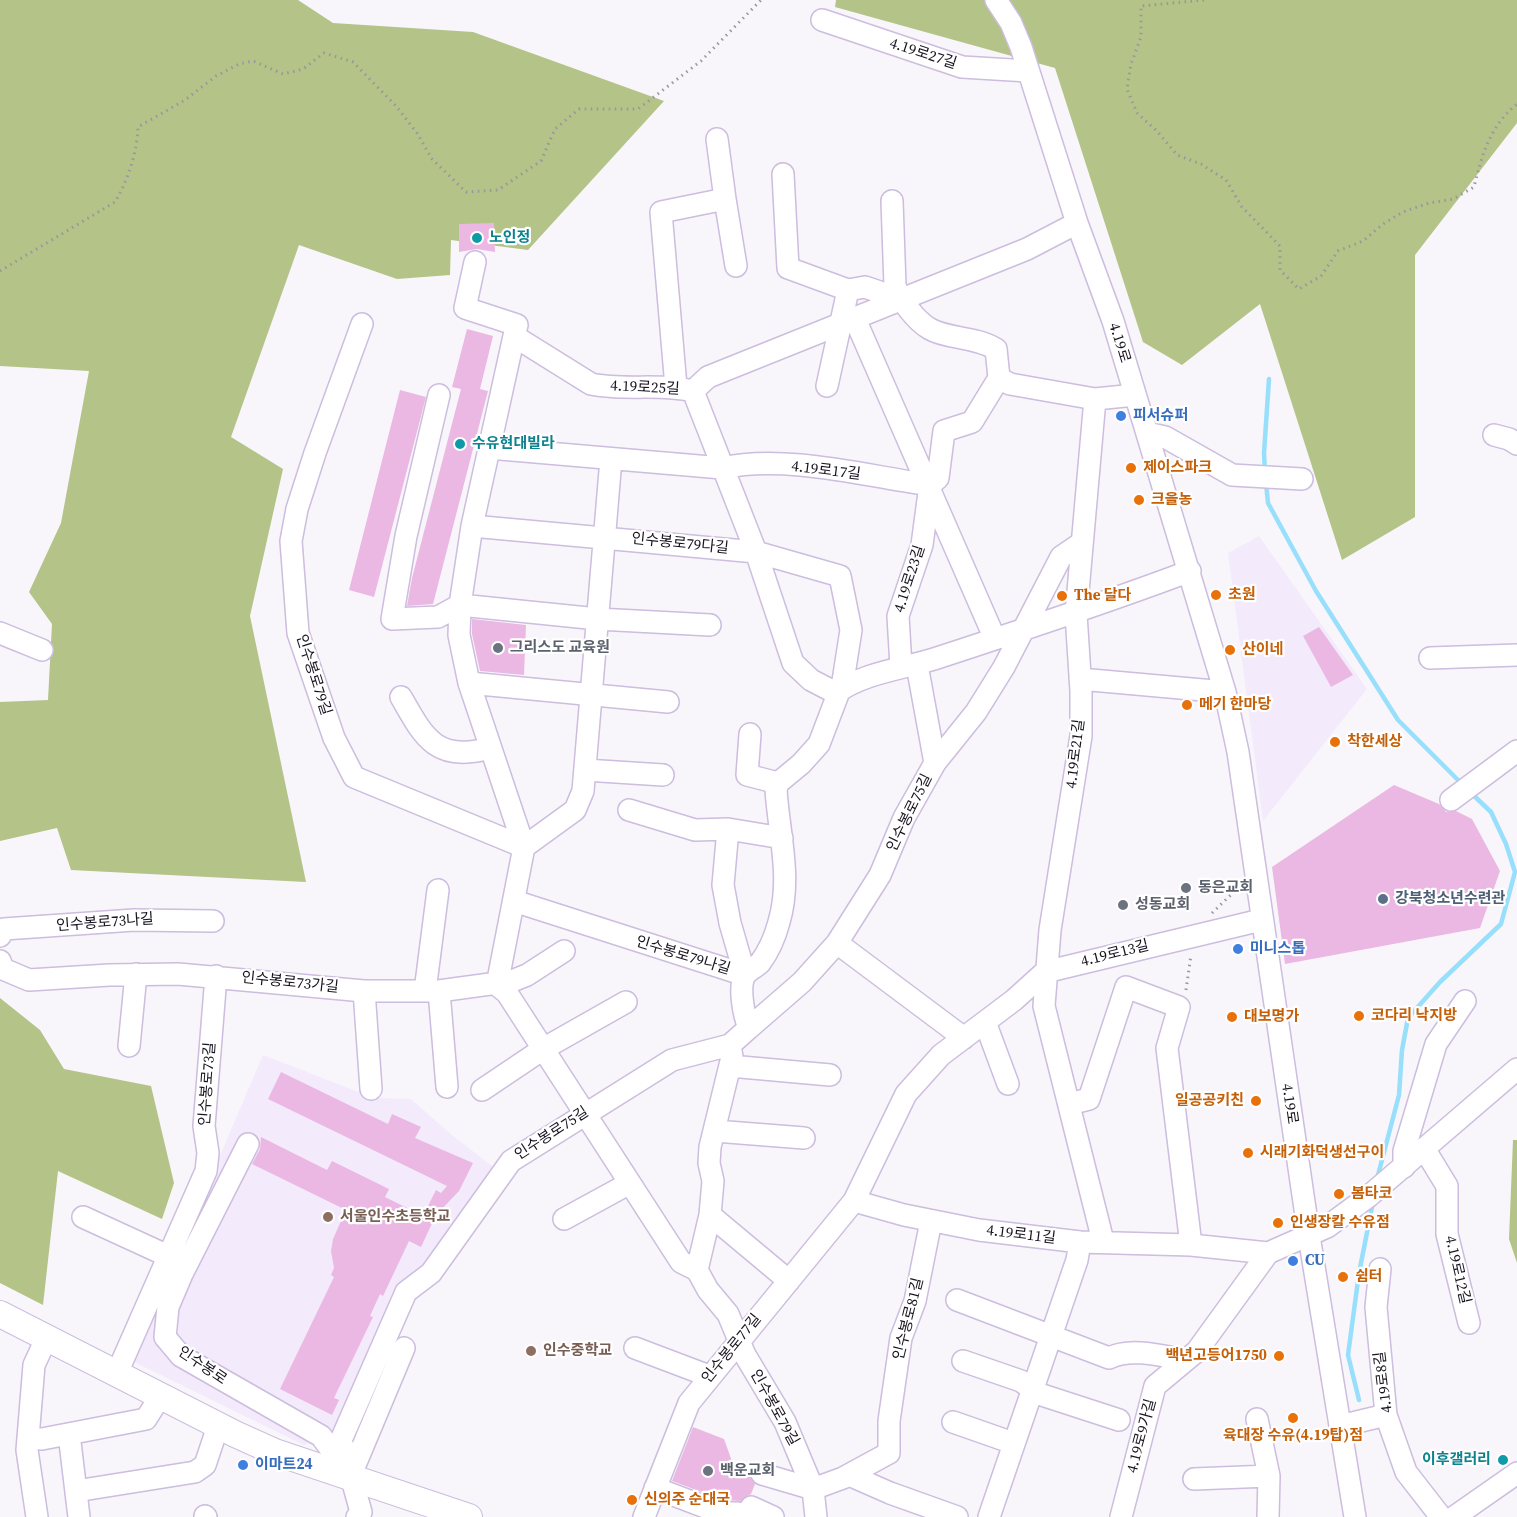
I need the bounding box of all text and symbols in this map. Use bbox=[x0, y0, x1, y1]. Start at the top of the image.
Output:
street label: 4.19로27길 bbox=[887, 35, 959, 73]
place label: 노인정 bbox=[489, 229, 530, 247]
marker: 노인정 bbox=[470, 231, 484, 245]
street label: 4.19로 bbox=[1104, 321, 1134, 365]
street label: 4.19로25길 bbox=[610, 377, 680, 399]
place label: 피서슈퍼 bbox=[1133, 407, 1188, 425]
marker: 피서슈퍼 bbox=[1114, 409, 1128, 423]
place label: 수유현대빌라 bbox=[472, 435, 555, 453]
marker: 수유현대빌라 bbox=[453, 437, 467, 451]
street label: 4.19로17길 bbox=[790, 458, 862, 484]
place label: 제이스파크 bbox=[1143, 459, 1212, 477]
marker: 제이스파크 bbox=[1124, 461, 1138, 475]
place label: 크을농 bbox=[1151, 491, 1192, 509]
marker: 크을농 bbox=[1132, 493, 1146, 507]
street label: 인수봉로79다길 bbox=[630, 530, 730, 558]
street label: 4.19로23길 bbox=[891, 543, 929, 615]
place label: 초원 bbox=[1228, 586, 1256, 604]
place label: The 달다 bbox=[1074, 587, 1131, 605]
marker: 초원 bbox=[1209, 588, 1223, 602]
marker: The 달다 bbox=[1055, 589, 1069, 603]
street label: 인수봉로79길 bbox=[291, 632, 335, 718]
place label: 그리스도 교육원 bbox=[510, 639, 610, 657]
marker: 그리스도 교육원 bbox=[491, 641, 505, 655]
place label: 산이네 bbox=[1242, 641, 1283, 659]
marker: 산이네 bbox=[1223, 643, 1237, 657]
place label: 메기 한마당 bbox=[1199, 696, 1271, 714]
marker: 메기 한마당 bbox=[1180, 698, 1194, 712]
street label: 4.19로21길 bbox=[1063, 718, 1089, 790]
place label: 착한세상 bbox=[1347, 733, 1402, 751]
marker: 착한세상 bbox=[1328, 735, 1342, 749]
street label: 인수봉로75길 bbox=[883, 771, 937, 855]
place label: 동은교회 bbox=[1198, 879, 1253, 897]
marker: 동은교회 bbox=[1179, 881, 1193, 895]
place label: 강북청소년수련관 bbox=[1395, 890, 1505, 908]
marker: 강북청소년수련관 bbox=[1376, 892, 1390, 906]
place label: 성동교회 bbox=[1135, 896, 1190, 914]
marker: 성동교회 bbox=[1116, 898, 1130, 912]
street label: 인수봉로73나길 bbox=[56, 911, 154, 935]
street label: 인수봉로79나길 bbox=[634, 933, 732, 979]
street label: 4.19로13길 bbox=[1079, 937, 1151, 971]
place label: 미니스톱 bbox=[1250, 940, 1305, 958]
marker: 미니스톱 bbox=[1231, 942, 1245, 956]
street label: 인수봉로73가길 bbox=[240, 969, 340, 997]
place label: 코다리 낙지방 bbox=[1371, 1007, 1457, 1025]
place label: 대보명가 bbox=[1244, 1008, 1299, 1026]
marker: 코다리 낙지방 bbox=[1352, 1009, 1366, 1023]
marker: 대보명가 bbox=[1225, 1010, 1239, 1024]
street label: 인수봉로73길 bbox=[196, 1041, 220, 1127]
street label: 4.19로 bbox=[1277, 1083, 1301, 1125]
place label: 일공공키친 bbox=[1175, 1092, 1244, 1110]
marker: 일공공키친 bbox=[1249, 1094, 1263, 1108]
street label: 인수봉로75길 bbox=[512, 1104, 592, 1164]
place label: 시래기화덕생선구이 bbox=[1260, 1144, 1384, 1162]
marker: 시래기화덕생선구이 bbox=[1241, 1146, 1255, 1160]
place label: 봄타코 bbox=[1351, 1185, 1392, 1203]
marker: 봄타코 bbox=[1332, 1187, 1346, 1201]
place label: 서울인수초등학교 bbox=[340, 1208, 450, 1226]
marker: 서울인수초등학교 bbox=[321, 1210, 335, 1224]
place label: 인생장칼 수유점 bbox=[1290, 1214, 1390, 1232]
marker: 인생장칼 수유점 bbox=[1271, 1216, 1285, 1230]
street label: 4.19로11길 bbox=[985, 1222, 1057, 1248]
street label: 4.19로12길 bbox=[1440, 1234, 1474, 1306]
place label: CU bbox=[1305, 1252, 1325, 1270]
marker: CU bbox=[1286, 1254, 1300, 1268]
place label: 쉼터 bbox=[1355, 1268, 1383, 1286]
marker: 쉼터 bbox=[1336, 1270, 1350, 1284]
street label: 인수봉로81길 bbox=[890, 1276, 928, 1362]
street label: 인수봉로77길 bbox=[699, 1311, 765, 1387]
place label: 인수중학교 bbox=[543, 1342, 612, 1360]
street label: 인수봉로 bbox=[174, 1343, 230, 1389]
marker: 인수중학교 bbox=[524, 1344, 538, 1358]
place label: 백년고등어1750 bbox=[1165, 1347, 1267, 1365]
marker: 백년고등어1750 bbox=[1272, 1349, 1286, 1363]
street label: 4.19로8길 bbox=[1371, 1350, 1397, 1414]
street label: 인수봉로79길 bbox=[746, 1367, 802, 1449]
street label: 4.19로9가길 bbox=[1123, 1397, 1161, 1475]
marker: 육대장 수유(4.19탑)점 bbox=[1286, 1411, 1300, 1425]
place label: 육대장 수유(4.19탑)점 bbox=[1223, 1427, 1363, 1445]
place label: 이후갤러리 bbox=[1422, 1451, 1491, 1469]
marker: 이후갤러리 bbox=[1496, 1453, 1510, 1467]
place label: 이마트24 bbox=[255, 1456, 313, 1474]
marker: 이마트24 bbox=[236, 1458, 250, 1472]
place label: 백운교회 bbox=[720, 1462, 775, 1480]
marker: 백운교회 bbox=[701, 1464, 715, 1478]
place label: 신의주 순대국 bbox=[644, 1491, 730, 1509]
marker: 신의주 순대국 bbox=[625, 1493, 639, 1507]

